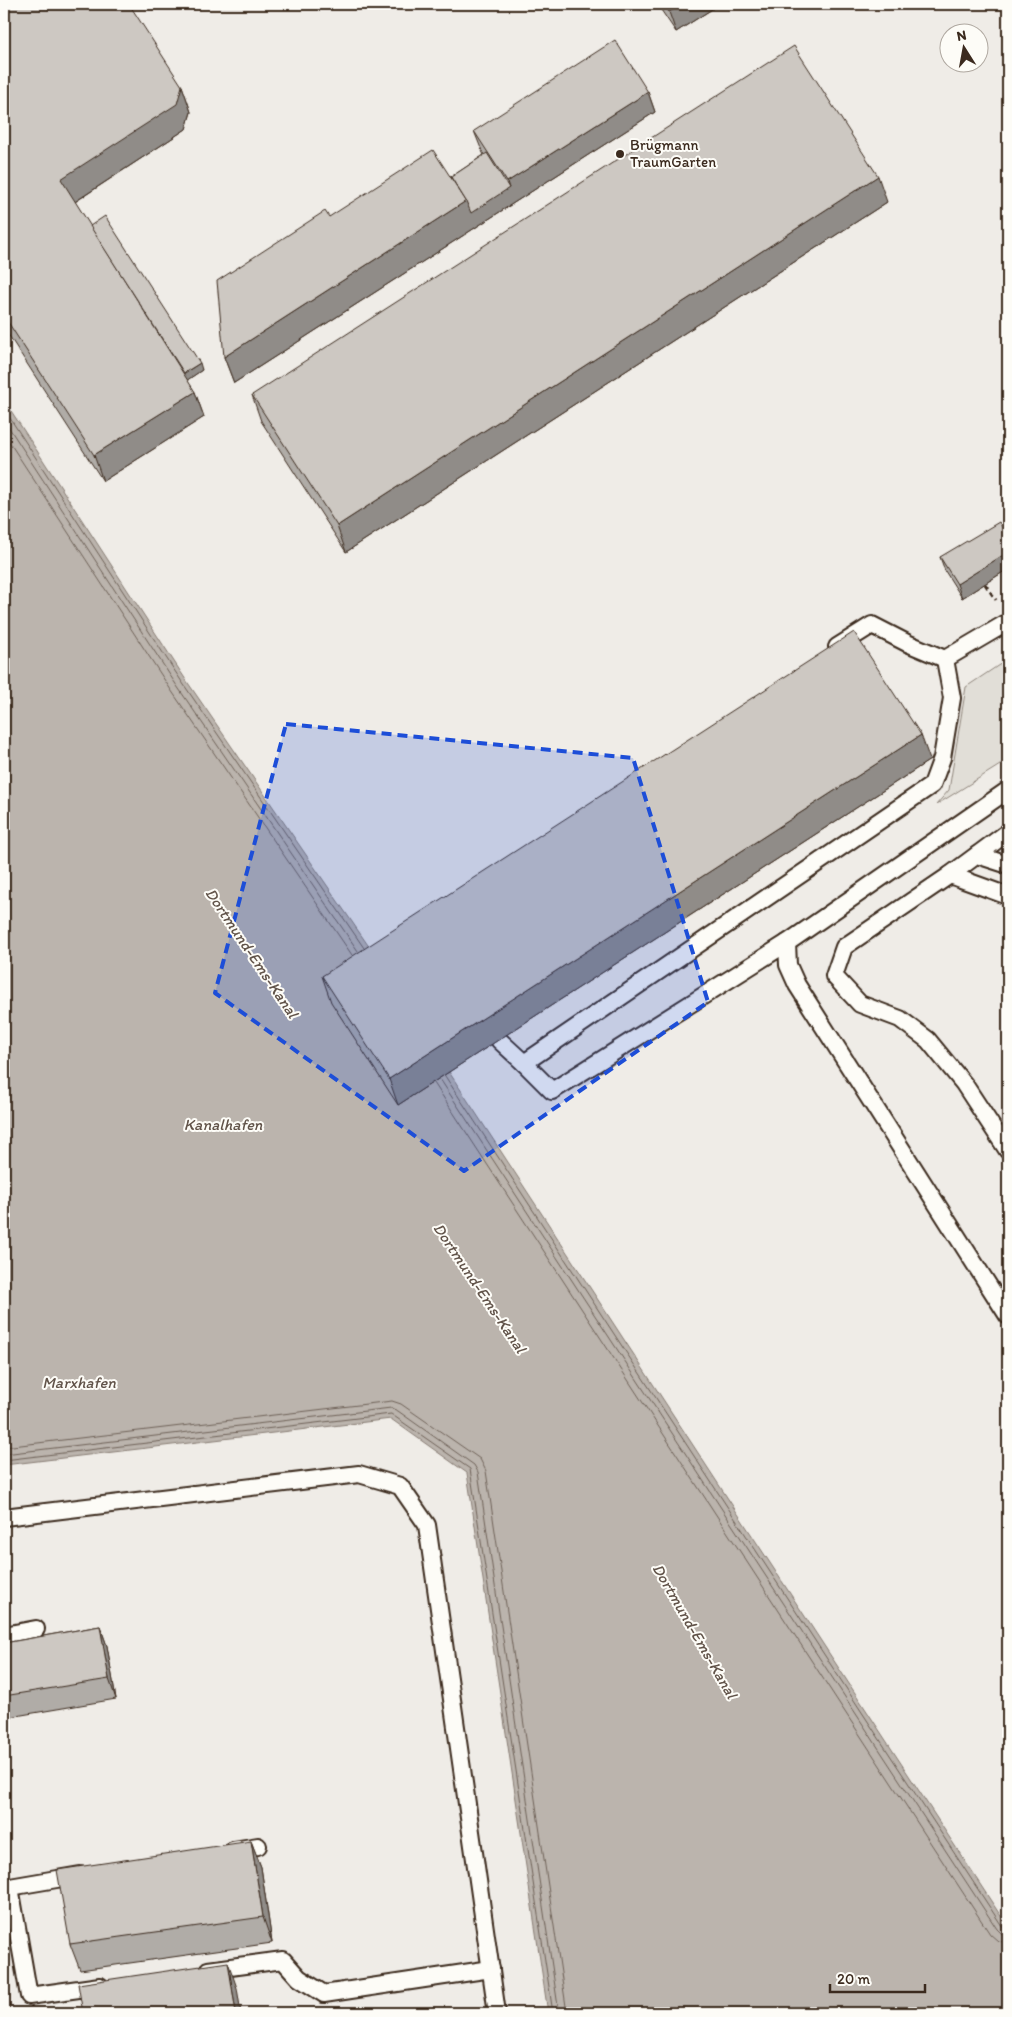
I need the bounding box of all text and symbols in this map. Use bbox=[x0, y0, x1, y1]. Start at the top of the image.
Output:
north arrow bbox=[940, 22, 990, 72]
text: N bbox=[955, 26, 968, 45]
place label: Brügmann TraumGarten bbox=[630, 136, 716, 171]
marker: Brügmann TraumGarten bbox=[614, 148, 626, 160]
water label: Dortmund-Ems-Kanal bbox=[201, 884, 303, 1023]
water label: Kanalhafen bbox=[184, 1115, 263, 1134]
water label: Dortmund-Ems-Kanal bbox=[429, 1219, 531, 1358]
water label: Marxhafen bbox=[42, 1373, 116, 1392]
water label: Dortmund-Ems-Kanal bbox=[649, 1560, 742, 1703]
scale bar bbox=[830, 1962, 924, 1994]
text: 20 m bbox=[837, 1970, 871, 1988]

